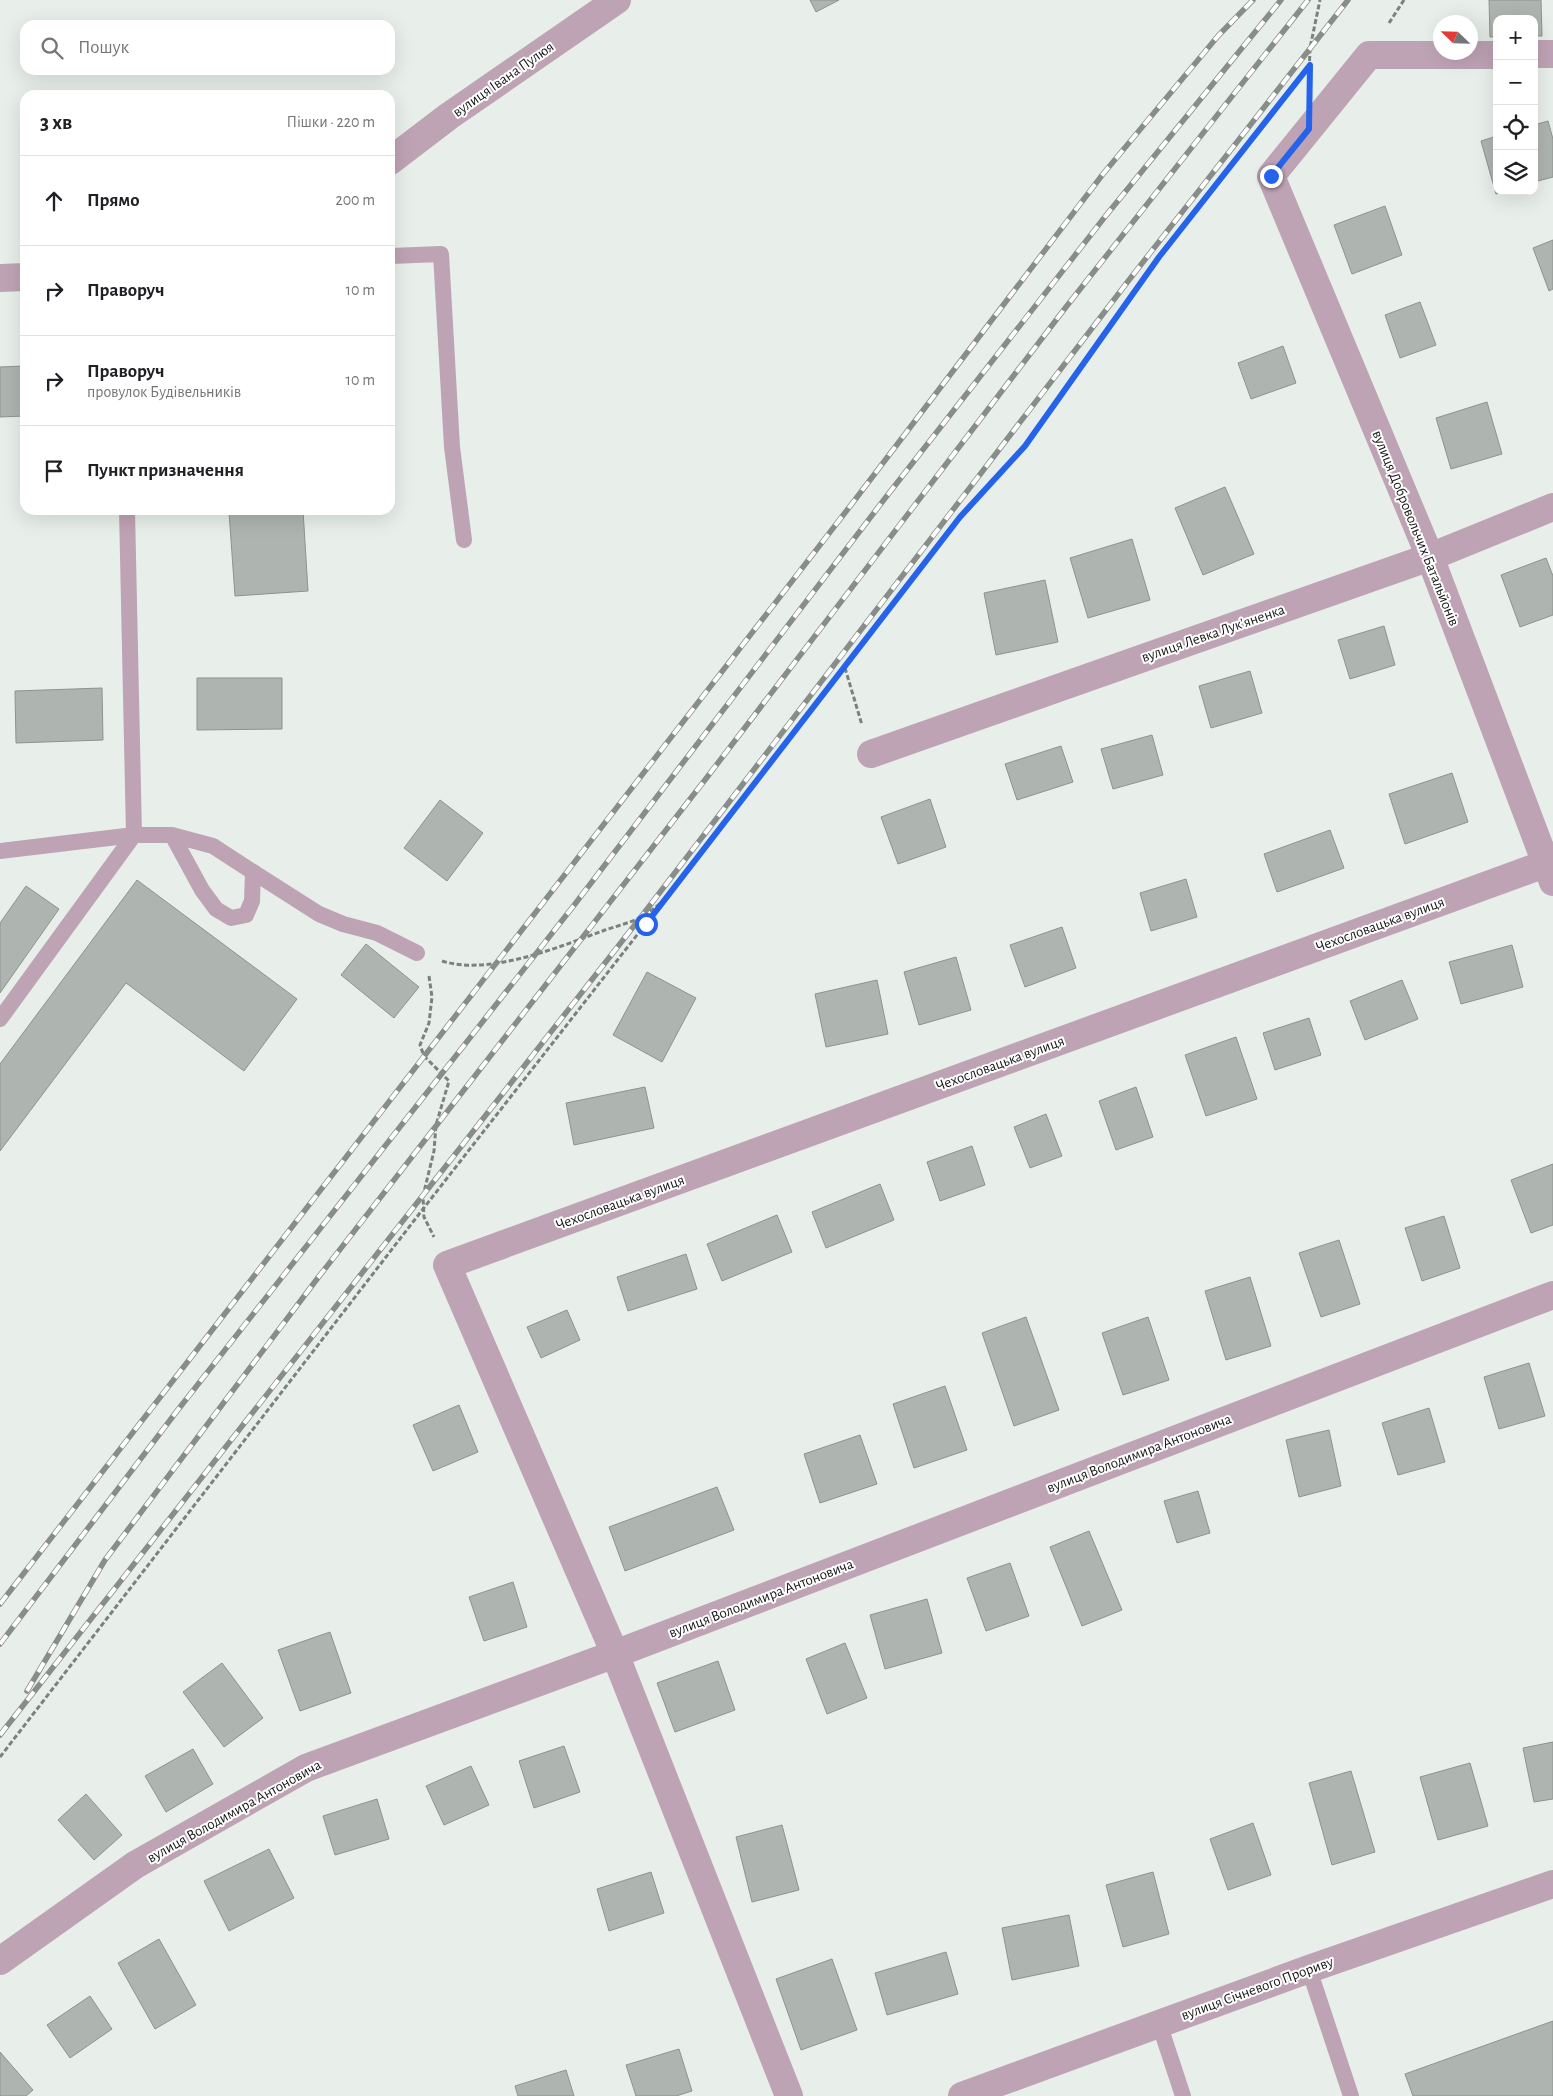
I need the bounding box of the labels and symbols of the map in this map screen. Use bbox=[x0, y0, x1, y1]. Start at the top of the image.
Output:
north arrow bbox=[1433, 15, 1478, 60]
street label: вулиця Івана Пулюя bbox=[450, 39, 557, 120]
route end bbox=[1260, 165, 1283, 188]
street label: вулиця Добровольчих Батальйонів bbox=[1369, 428, 1462, 628]
street label: вулиця Левка Лукʼяненка bbox=[1140, 602, 1287, 665]
street label: Чехословацька вулиця bbox=[1314, 894, 1446, 955]
route start bbox=[635, 913, 658, 936]
street label: Чехословацька вулиця bbox=[934, 1033, 1066, 1094]
street label: Чехословацька вулиця bbox=[554, 1172, 686, 1233]
street label: вулиця Володимира Антоновича bbox=[1045, 1411, 1234, 1496]
street label: вулиця Володимира Антоновича bbox=[667, 1556, 856, 1641]
street label: вулиця Володимира Антоновича bbox=[145, 1757, 324, 1866]
street label: вулиця Січневого Прориву bbox=[1179, 1954, 1336, 2023]

